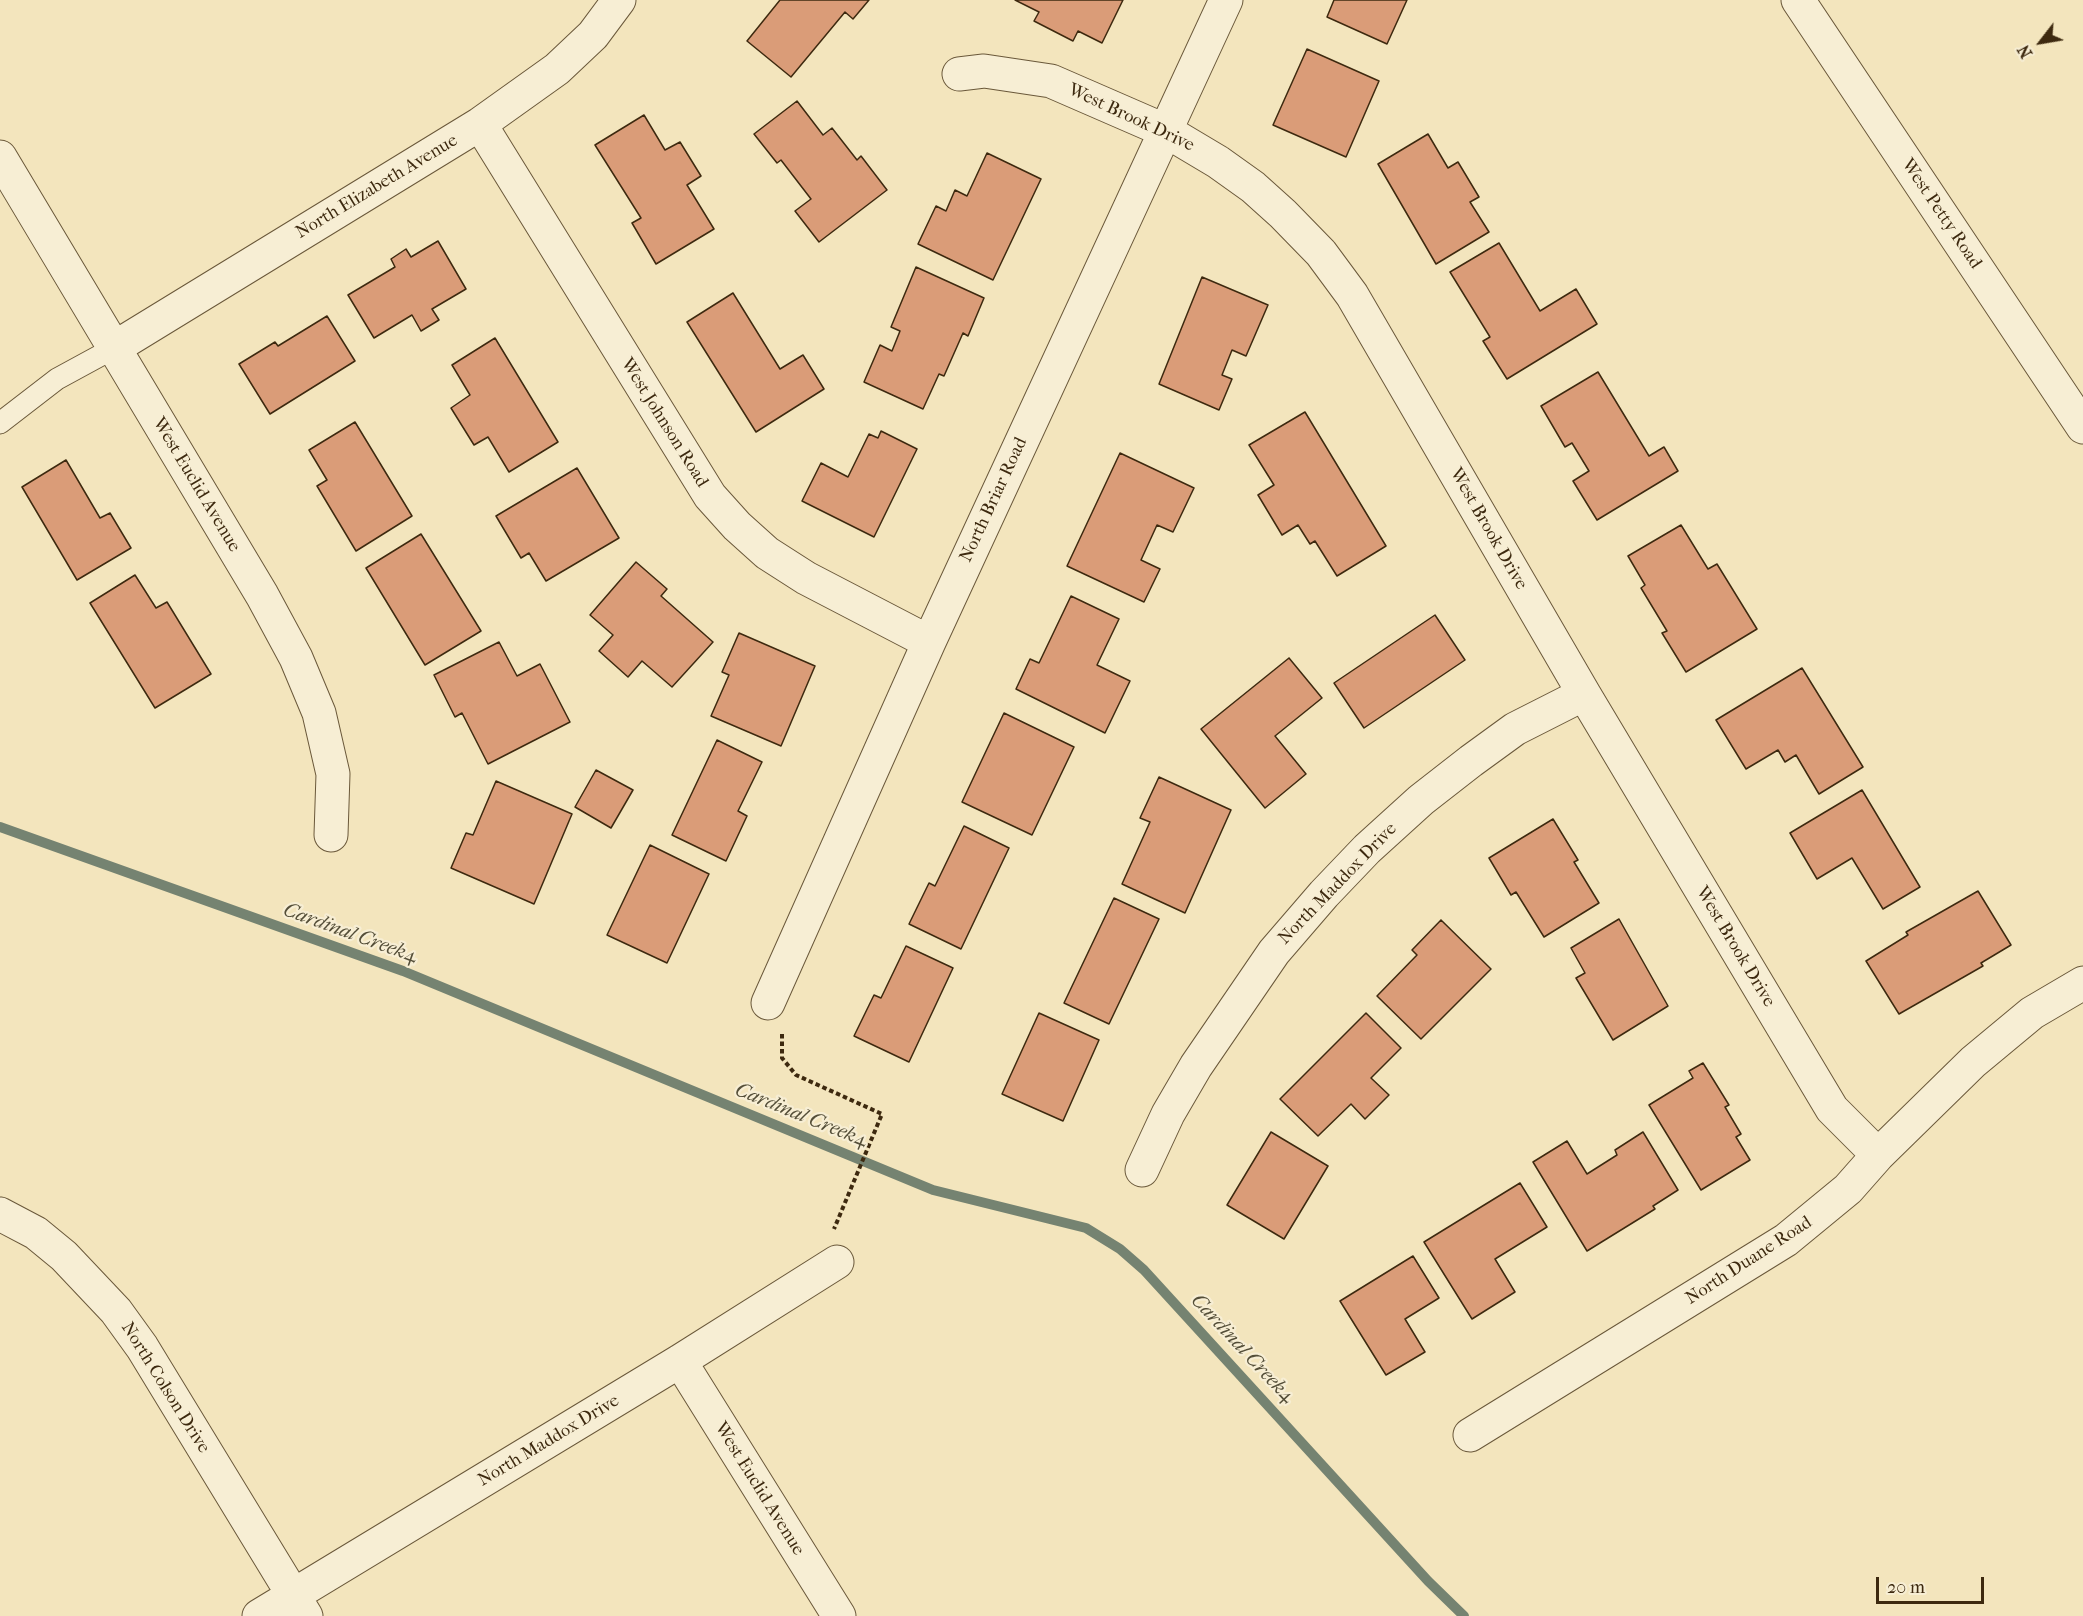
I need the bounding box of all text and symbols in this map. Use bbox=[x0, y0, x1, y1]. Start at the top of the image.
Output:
north arrow bbox=[2011, 12, 2071, 72]
text: N bbox=[2014, 41, 2036, 62]
street label: West Brook Drive bbox=[1064, 79, 1198, 157]
street label: North Elizabeth Avenue bbox=[292, 130, 462, 244]
street label: West Petty Road bbox=[1896, 155, 1986, 273]
street label: West Johnson Road bbox=[616, 354, 712, 492]
street label: West Euclid Avenue bbox=[147, 414, 245, 556]
street label: North Briar Road bbox=[956, 434, 1032, 566]
street label: West Brook Drive bbox=[1444, 464, 1532, 594]
street label: North Maddox Drive bbox=[1274, 819, 1402, 949]
street label: West Brook Drive bbox=[1691, 883, 1779, 1011]
water label: Cardinal Creek4 bbox=[280, 899, 420, 969]
water label: Cardinal Creek4 bbox=[731, 1079, 871, 1153]
street label: North Duane Road bbox=[1682, 1212, 1816, 1310]
water label: Cardinal Creek4 bbox=[1185, 1289, 1299, 1409]
street label: North Colson Drive bbox=[116, 1318, 214, 1458]
street label: North Maddox Drive bbox=[475, 1390, 623, 1492]
street label: West Euclid Avenue bbox=[709, 1418, 809, 1560]
scale bar bbox=[1879, 1565, 1987, 1603]
text: 20 m bbox=[1887, 1577, 1925, 1598]

